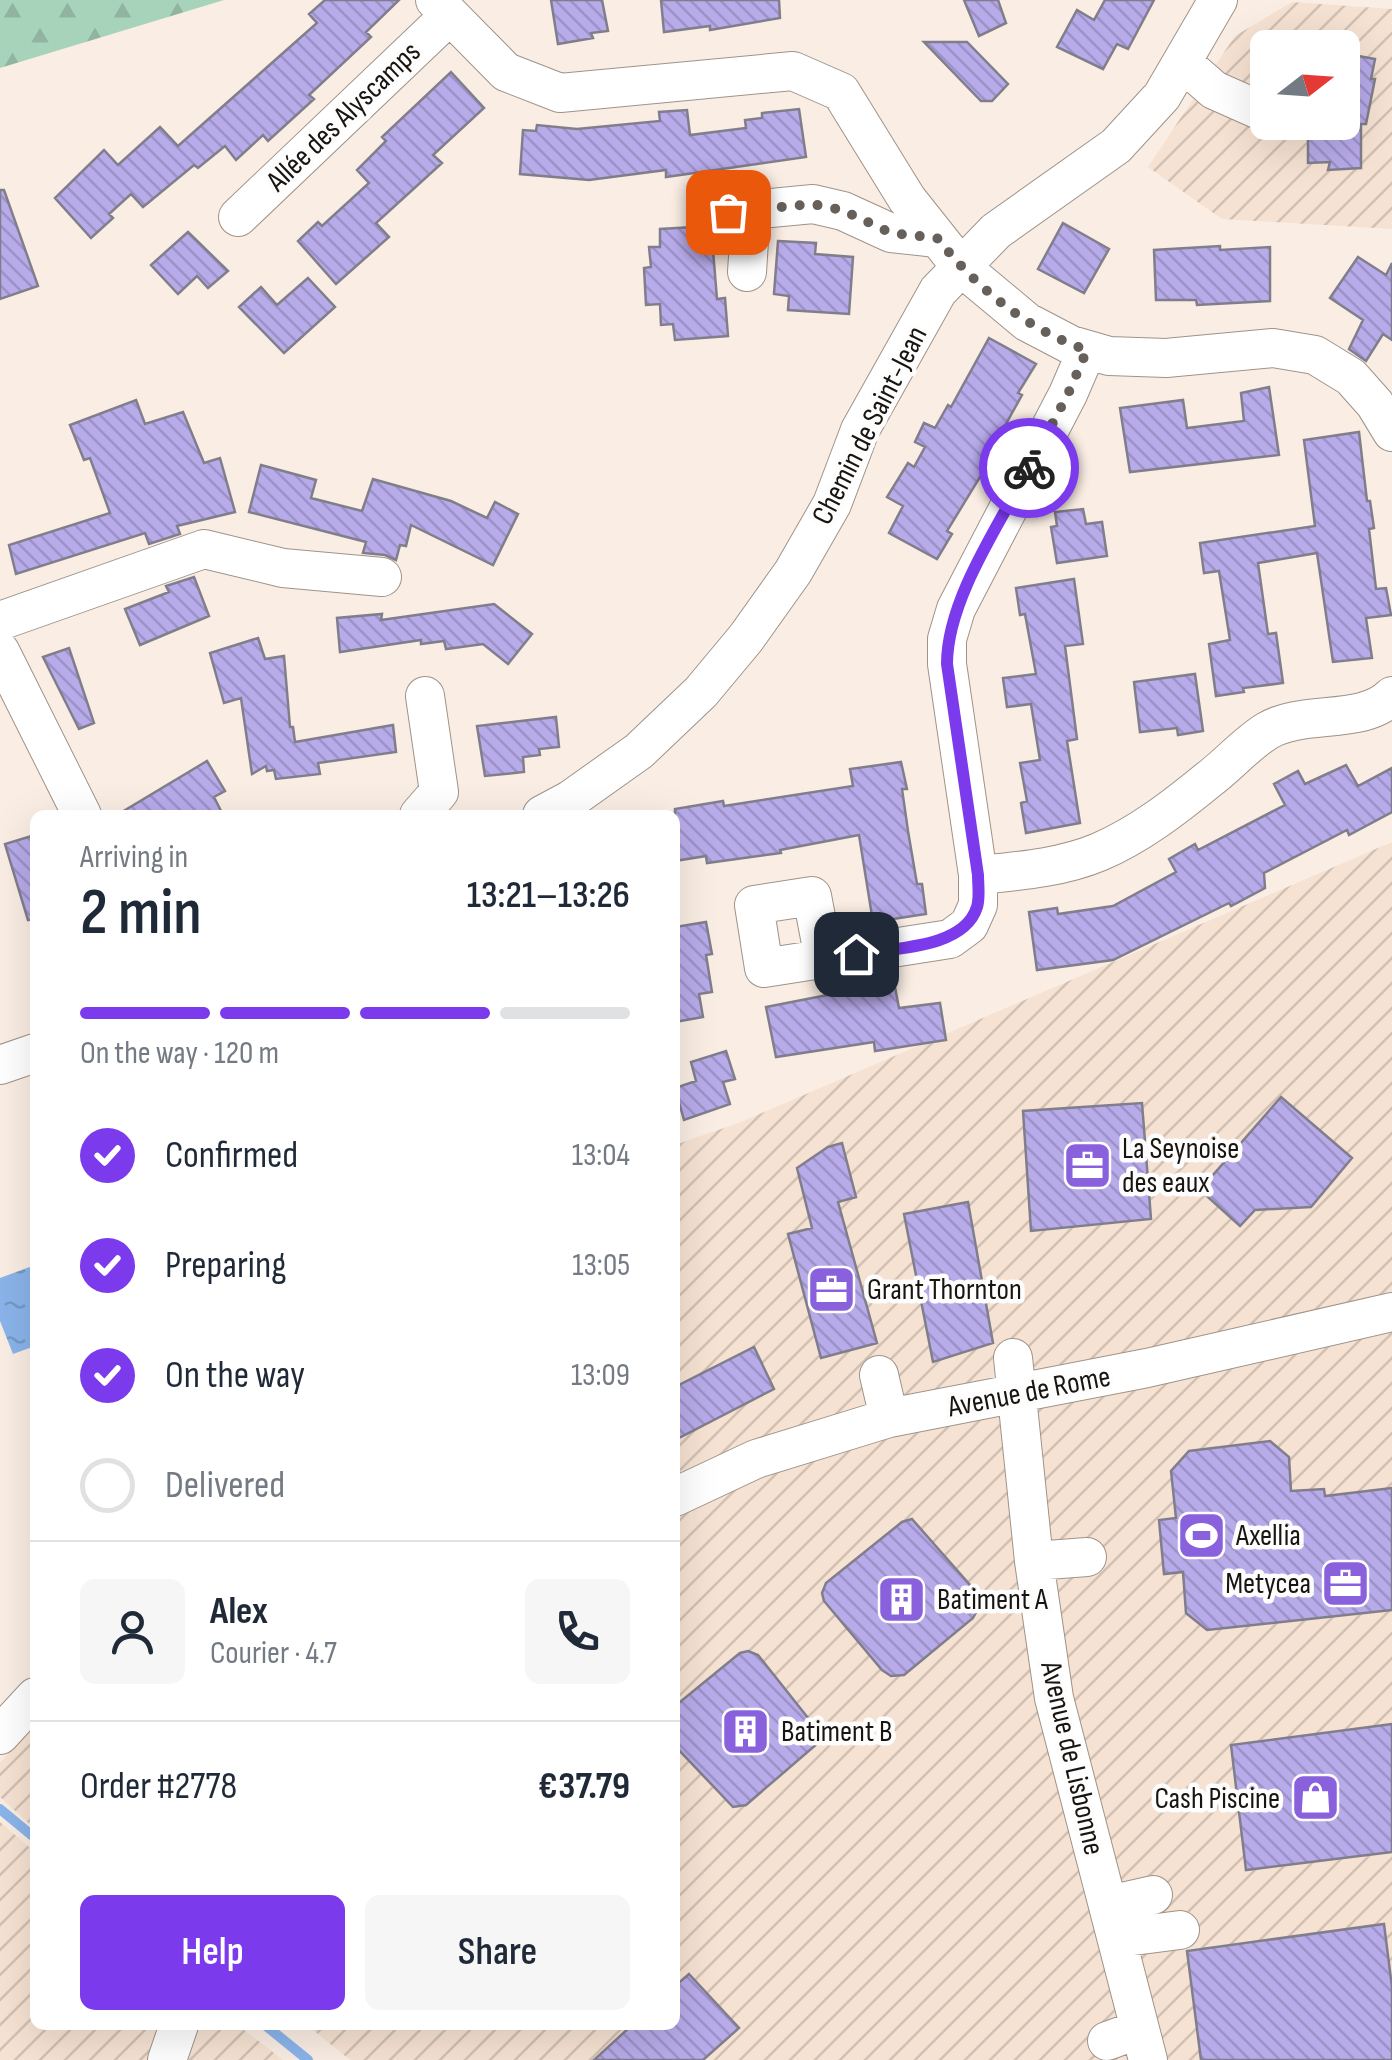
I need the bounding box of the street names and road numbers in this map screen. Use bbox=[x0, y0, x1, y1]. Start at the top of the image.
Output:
street label: Allée des Alyscamps bbox=[258, 34, 428, 200]
street label: Chemin de Saint-Jean bbox=[804, 320, 935, 531]
street label: Avenue de Rome bbox=[944, 1359, 1113, 1426]
street label: Avenue de Lisbonne bbox=[1032, 1657, 1112, 1859]

